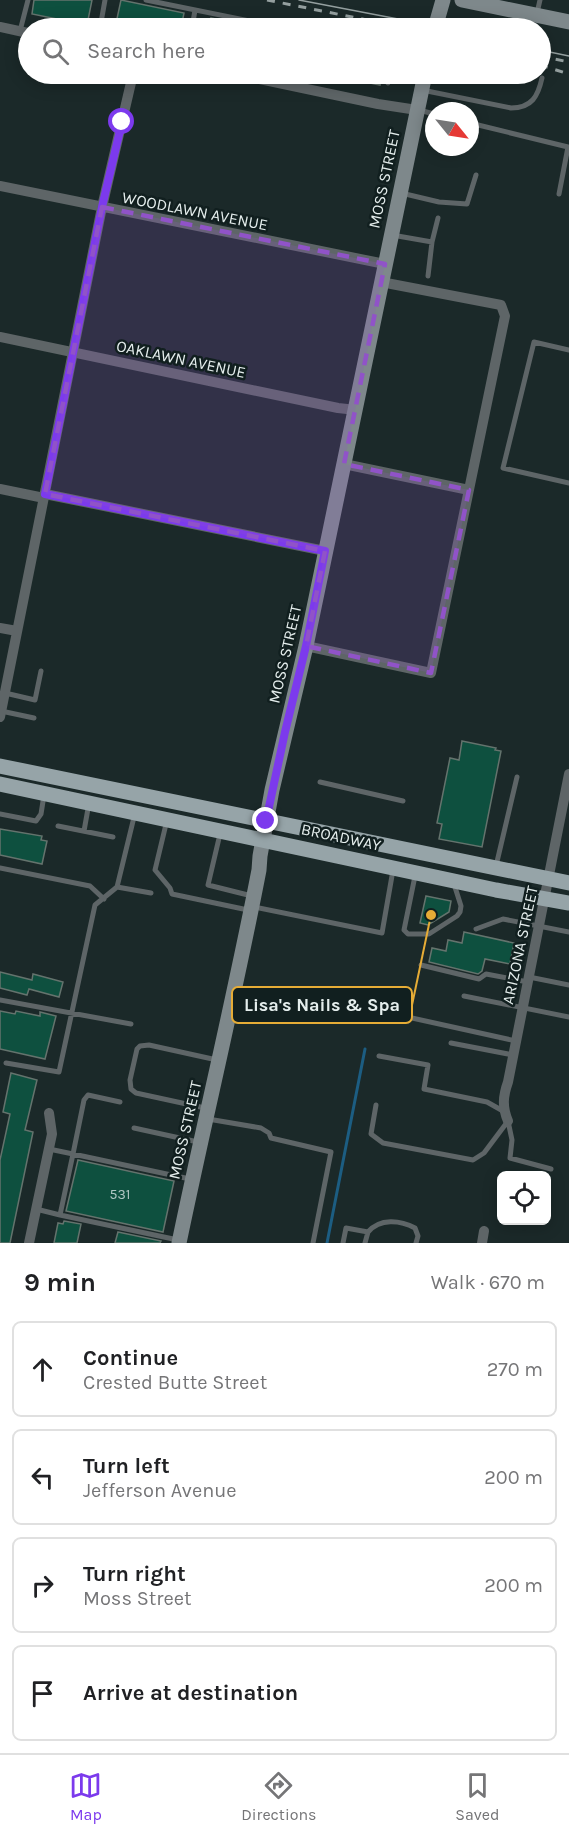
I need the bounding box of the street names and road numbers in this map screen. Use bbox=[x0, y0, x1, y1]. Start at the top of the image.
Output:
street label: MOSS STREET bbox=[364, 128, 404, 230]
street label: WOODLAWN AVENUE bbox=[121, 188, 269, 234]
street label: OAKLAWN AVENUE bbox=[115, 336, 247, 382]
street label: MOSS STREET bbox=[264, 603, 306, 705]
street label: BROADWAY bbox=[299, 819, 383, 855]
street label: ARIZONA STREET bbox=[498, 884, 542, 1006]
street label: MOSS STREET bbox=[164, 1079, 206, 1181]

